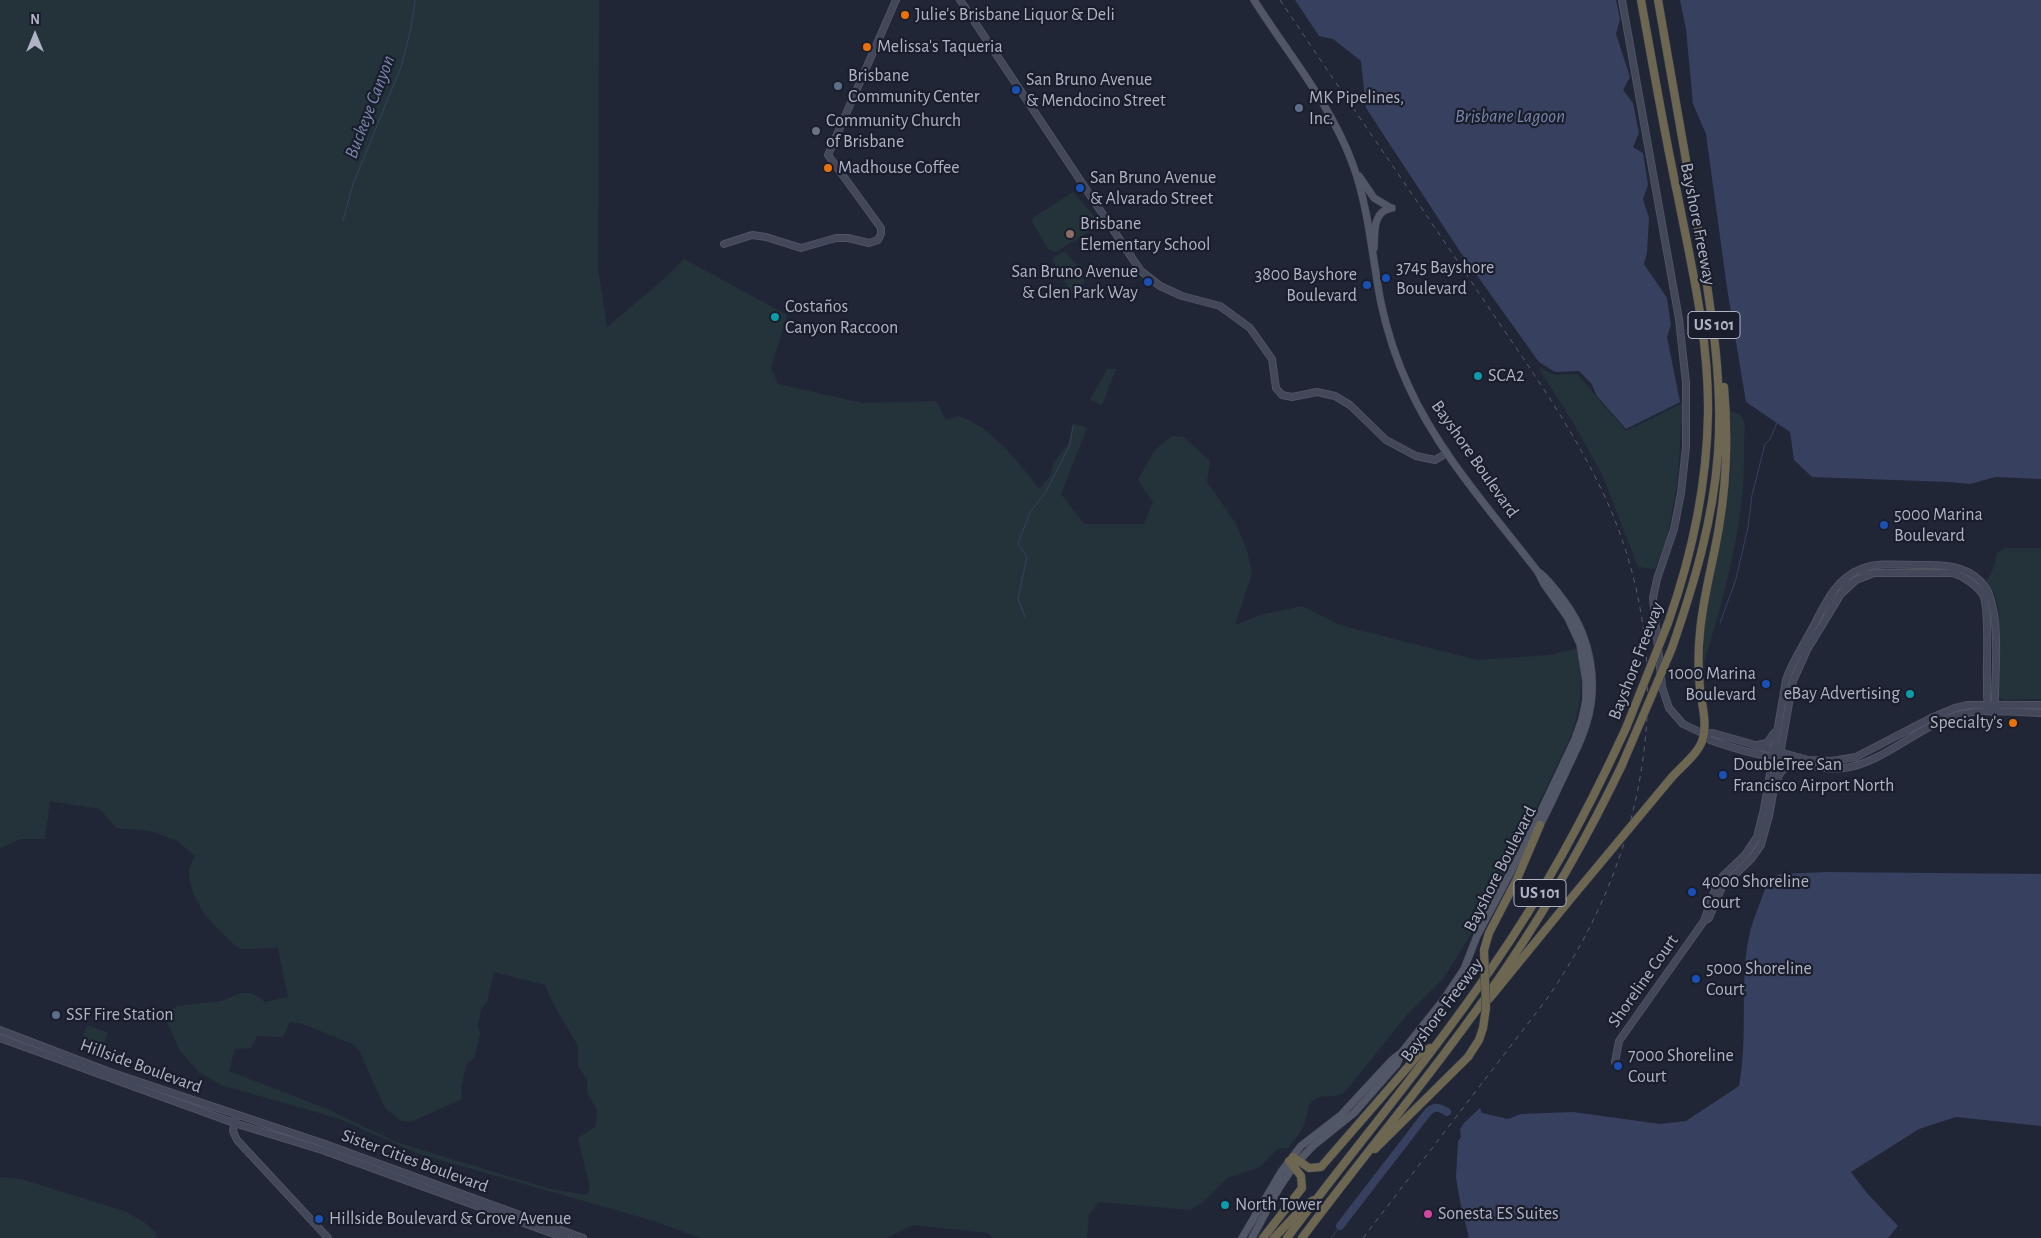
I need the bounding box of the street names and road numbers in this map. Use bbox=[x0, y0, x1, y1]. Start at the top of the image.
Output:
street label: Bayshore Freeway bbox=[1676, 161, 1720, 287]
road number: US 101 bbox=[1688, 312, 1740, 338]
street label: Bayshore Boulevard bbox=[1427, 396, 1523, 522]
street label: Bayshore Freeway bbox=[1604, 599, 1668, 723]
street label: Bayshore Boulevard bbox=[1459, 803, 1541, 935]
road number: US 101 bbox=[1514, 880, 1566, 906]
street label: Shoreline Court bbox=[1603, 930, 1683, 1032]
street label: Bayshore Freeway bbox=[1396, 954, 1488, 1066]
street label: Hillside Boulevard bbox=[77, 1034, 205, 1098]
street label: Sister Cities Boulevard bbox=[339, 1124, 491, 1198]

